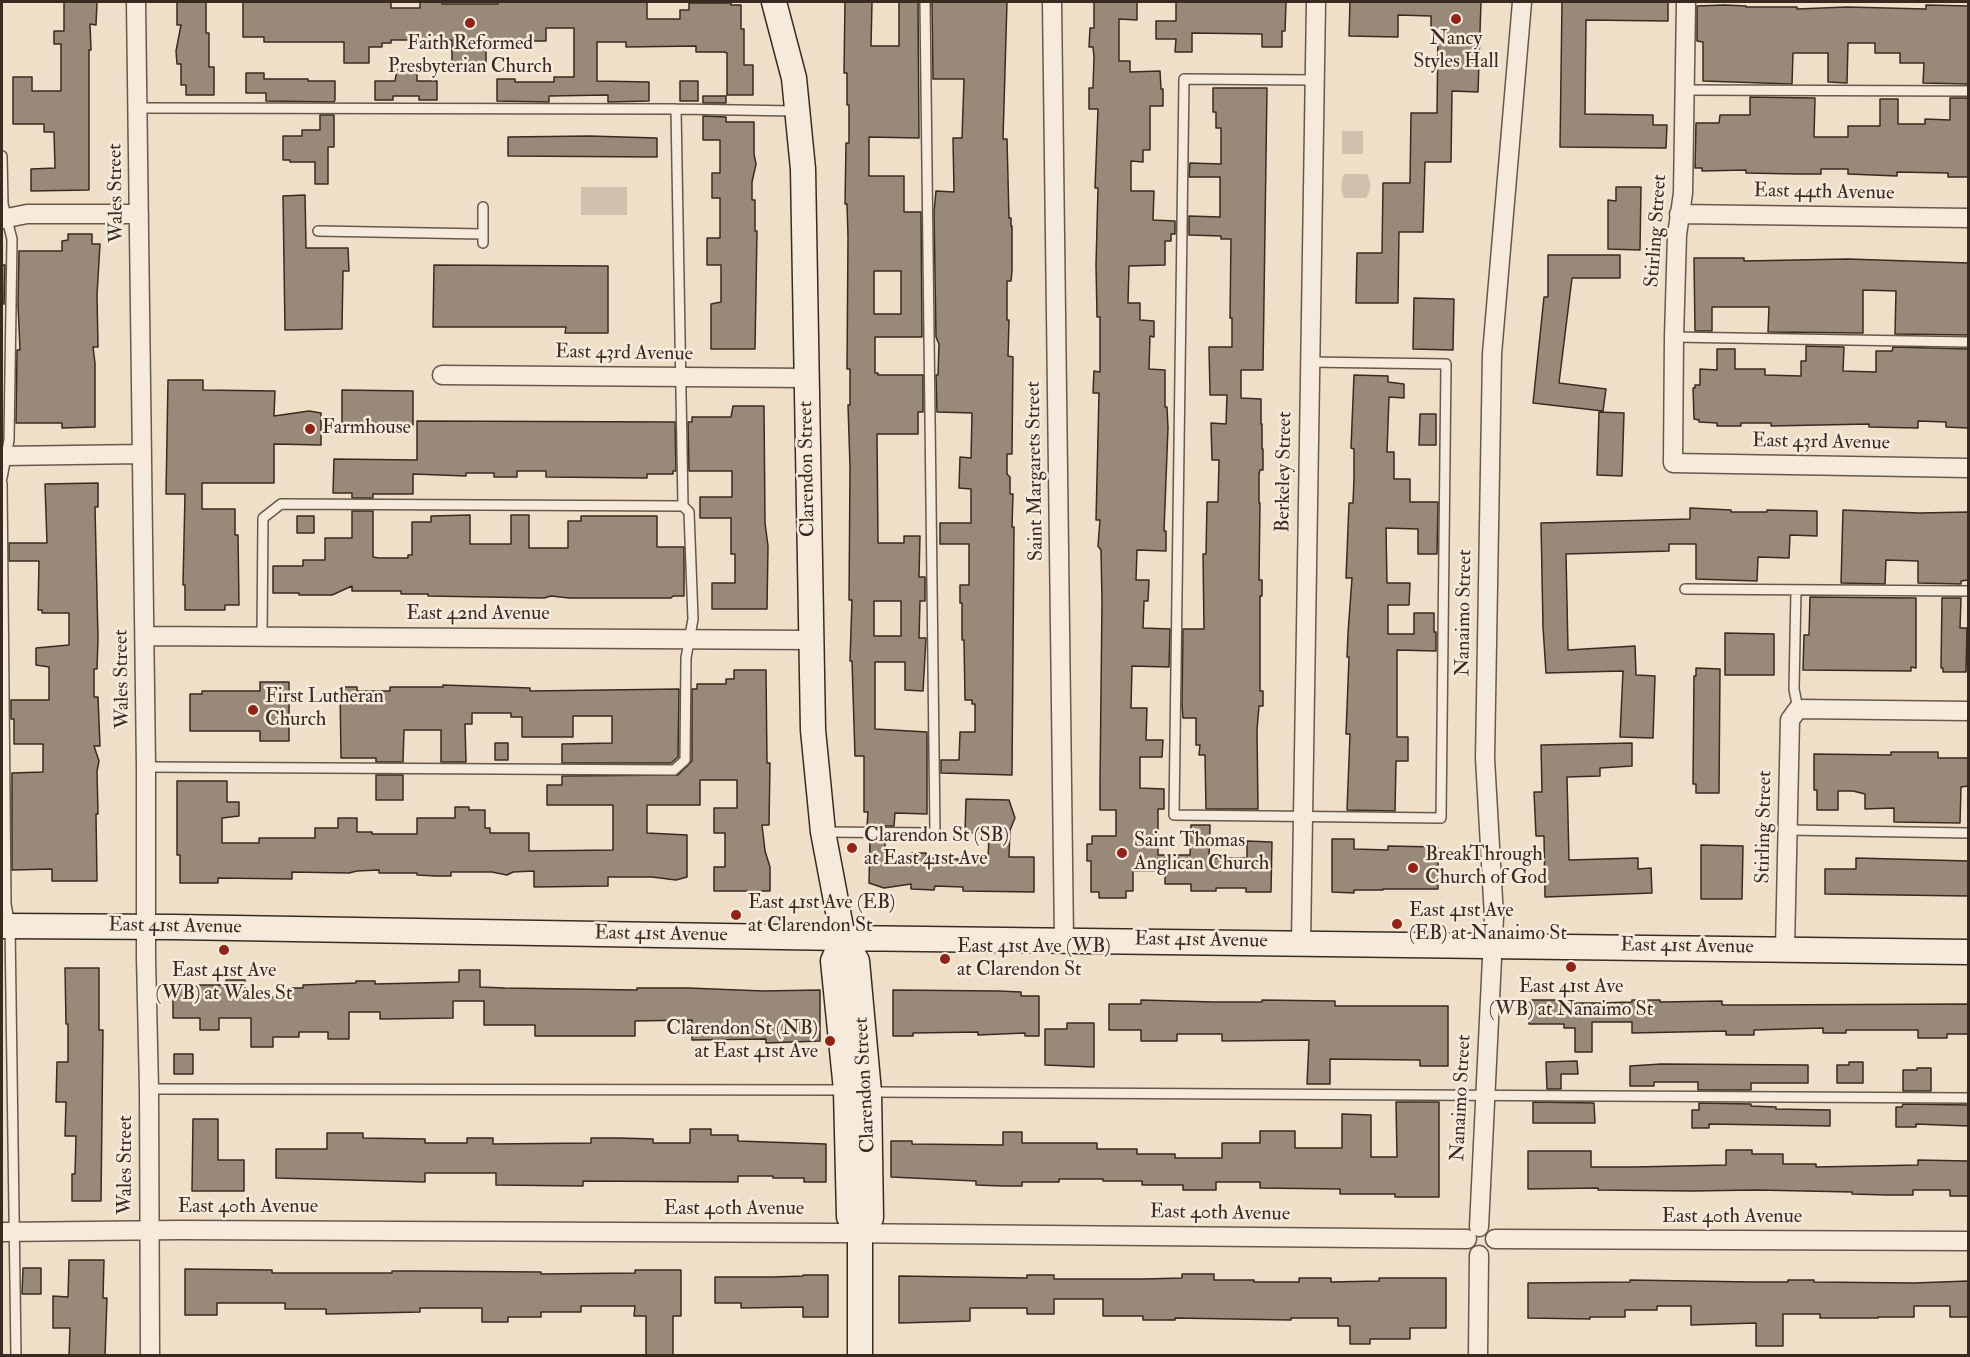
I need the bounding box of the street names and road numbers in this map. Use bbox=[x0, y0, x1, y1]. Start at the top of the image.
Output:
street label: Wales Street bbox=[104, 143, 130, 243]
street label: Stirling Street bbox=[1641, 174, 1673, 288]
street label: East 44th Avenue bbox=[1753, 180, 1895, 206]
street label: East 43rd Avenue bbox=[555, 341, 693, 367]
street label: Saint Margarets Street bbox=[1022, 381, 1050, 561]
street label: Clarendon Street bbox=[795, 401, 821, 537]
street label: Berkeley Street bbox=[1272, 411, 1298, 533]
street label: East 43rd Avenue bbox=[1752, 430, 1890, 456]
street label: Nanaimo Street bbox=[1452, 549, 1478, 677]
street label: East 42nd Avenue bbox=[406, 603, 550, 627]
street label: Wales Street bbox=[110, 629, 136, 729]
street label: Stirling Street bbox=[1752, 770, 1778, 884]
street label: East 41st Avenue bbox=[108, 914, 242, 940]
street label: East 41st Avenue bbox=[594, 922, 728, 948]
street label: East 41st Avenue bbox=[1134, 928, 1268, 954]
street label: East 41st Avenue bbox=[1620, 934, 1754, 960]
street label: Clarendon Street bbox=[850, 1016, 882, 1154]
street label: Nanaimo Street bbox=[1447, 1034, 1477, 1162]
street label: Wales Street bbox=[115, 1115, 139, 1215]
street label: East 40th Avenue bbox=[178, 1196, 318, 1220]
street label: East 40th Avenue bbox=[664, 1198, 804, 1222]
street label: East 40th Avenue bbox=[1150, 1201, 1290, 1227]
street label: East 40th Avenue bbox=[1662, 1206, 1802, 1230]

